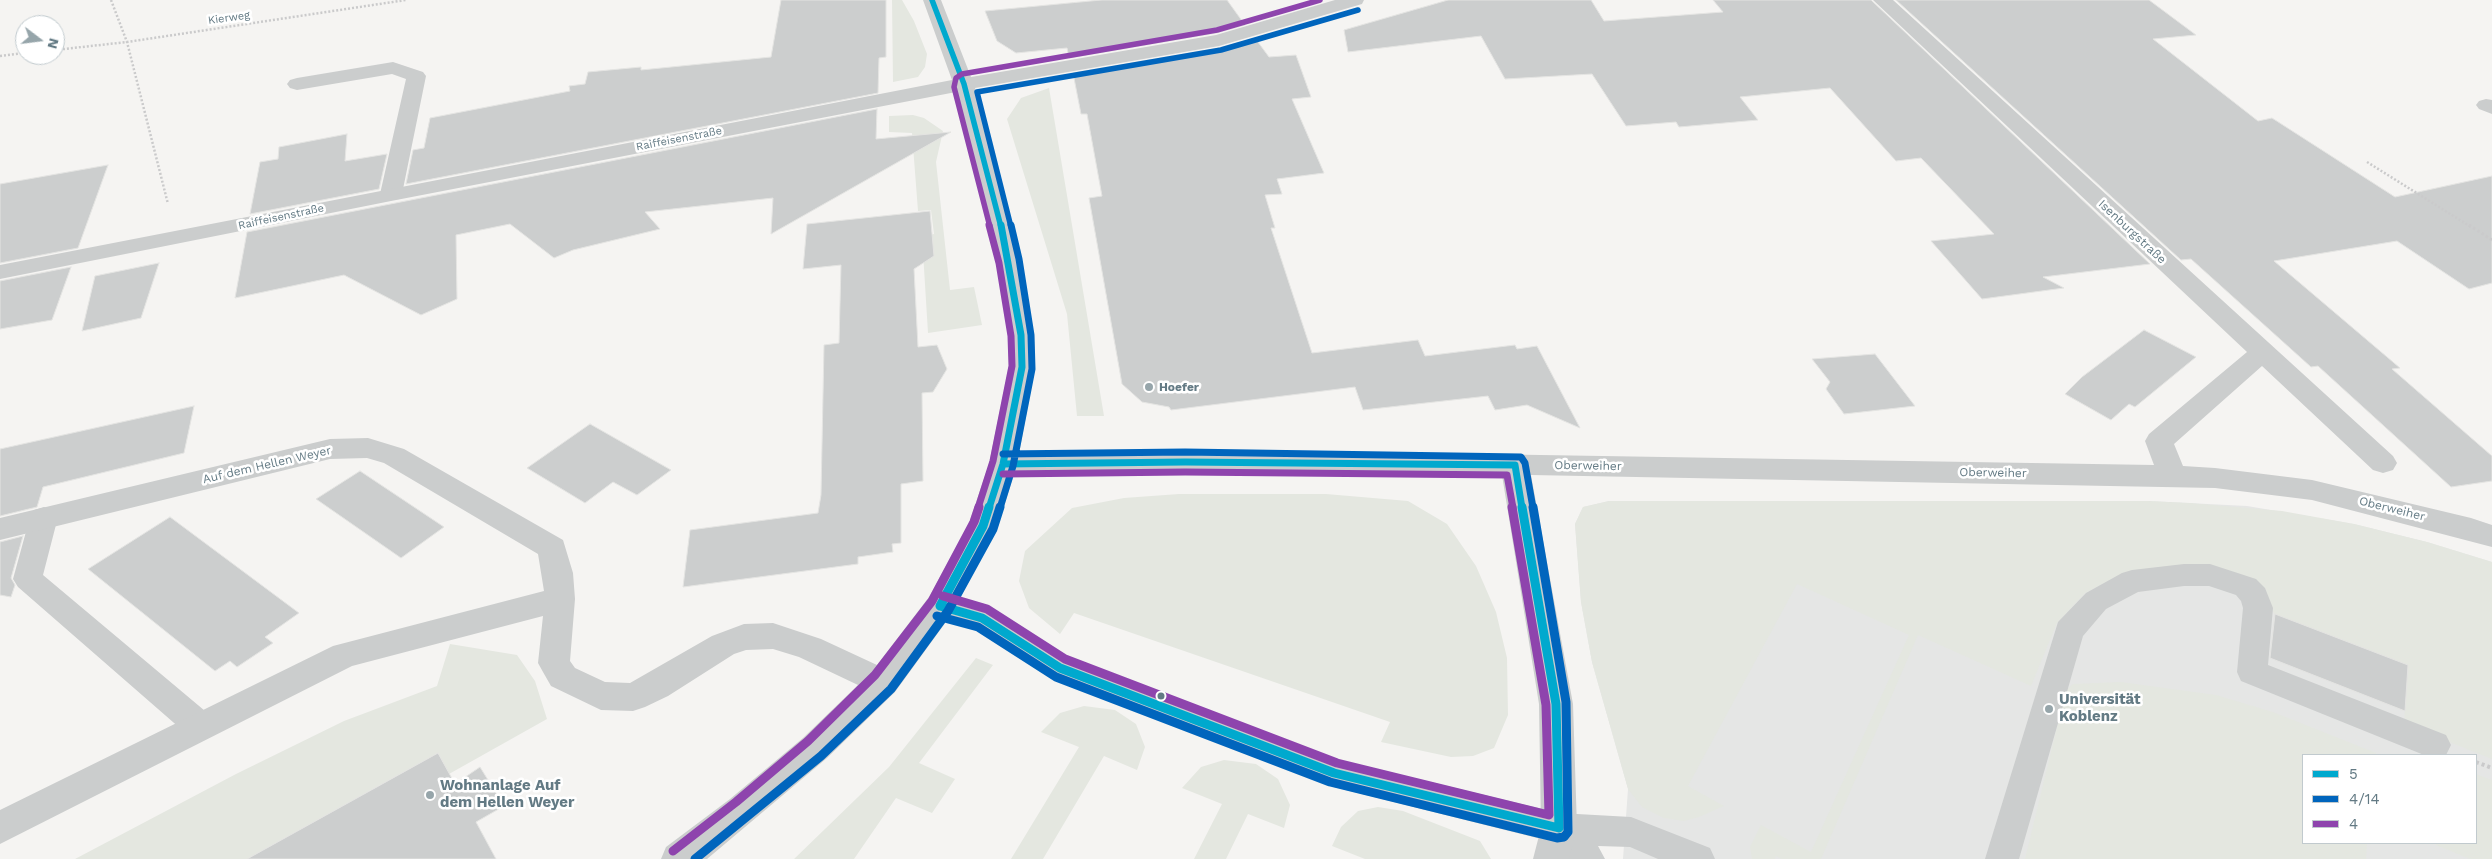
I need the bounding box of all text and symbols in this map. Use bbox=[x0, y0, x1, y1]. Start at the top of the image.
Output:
street label: Kierweg bbox=[207, 9, 251, 27]
north arrow bbox=[15, 15, 65, 65]
text: N bbox=[44, 37, 63, 51]
street label: Raiffeisenstraße bbox=[635, 124, 723, 154]
street label: Isenburgstraße bbox=[2095, 197, 2169, 267]
street label: Raiffeisenstraße bbox=[237, 201, 325, 233]
place label: Hoefer bbox=[1159, 380, 1199, 394]
marker: Hoefer bbox=[1143, 381, 1155, 393]
street label: Auf dem Hellen Weyer bbox=[201, 443, 333, 487]
street label: Oberweiher bbox=[1554, 458, 1622, 474]
street label: Oberweiher bbox=[1959, 465, 2027, 481]
street label: Oberweiher bbox=[2358, 494, 2426, 524]
unlabelled marker bbox=[1156, 691, 1166, 701]
place label: Universität Koblenz bbox=[2059, 691, 2141, 726]
marker: Universität Koblenz bbox=[2043, 703, 2055, 715]
legend bbox=[2302, 754, 2477, 844]
text: 5 bbox=[2349, 765, 2358, 783]
place label: Wohnanlage Auf dem Hellen Weyer bbox=[440, 777, 574, 812]
marker: Wohnanlage Auf dem Hellen Weyer bbox=[424, 789, 436, 801]
text: 4/14 bbox=[2349, 790, 2380, 808]
text: 4 bbox=[2349, 815, 2358, 833]

